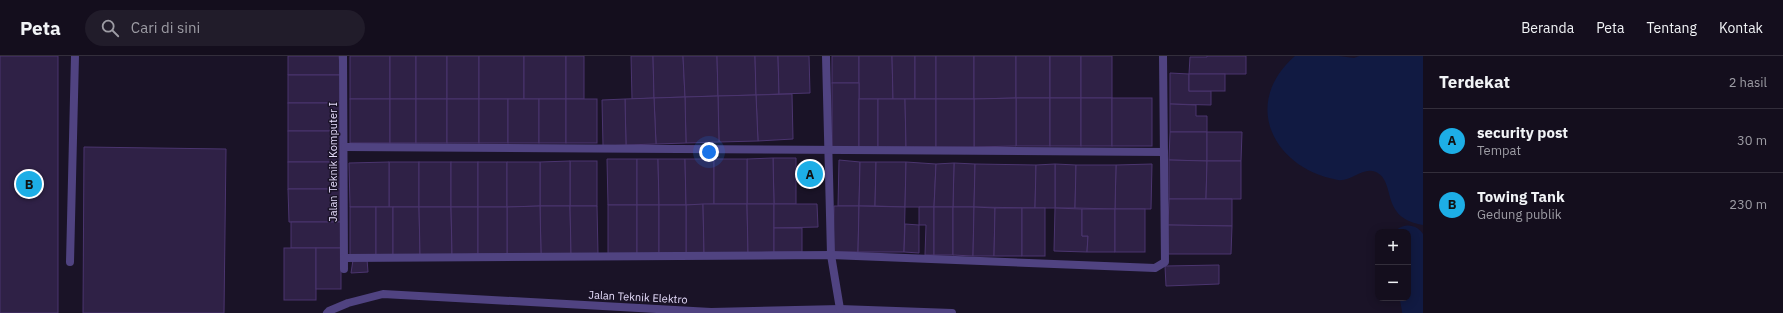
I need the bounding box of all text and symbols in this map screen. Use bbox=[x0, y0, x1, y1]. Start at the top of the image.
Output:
search box bbox=[85, 10, 365, 46]
text: Peta bbox=[20, 16, 61, 40]
icon: search bbox=[99, 17, 121, 39]
text: Cari di sini bbox=[131, 18, 200, 37]
text: Beranda bbox=[1521, 19, 1574, 37]
text: Peta bbox=[1596, 19, 1624, 37]
text: Tentang bbox=[1646, 19, 1697, 37]
text: Kontak bbox=[1719, 19, 1763, 37]
text: Terdekat bbox=[1439, 71, 1510, 93]
text: 2 hasil bbox=[1729, 74, 1767, 91]
street label: Jalan Teknik Komputer I bbox=[326, 102, 340, 222]
text: security post bbox=[1477, 123, 1568, 142]
text: A bbox=[1448, 132, 1456, 149]
text: 30 m bbox=[1737, 132, 1767, 149]
your location bbox=[699, 142, 719, 162]
text: Tempat bbox=[1477, 142, 1521, 159]
pin: A bbox=[797, 159, 823, 189]
pin: B bbox=[16, 169, 42, 199]
text: Towing Tank bbox=[1477, 187, 1565, 206]
text: B bbox=[1448, 196, 1456, 213]
text: 230 m bbox=[1729, 196, 1767, 213]
text: Gedung publik bbox=[1477, 206, 1562, 223]
map controls bbox=[1375, 229, 1411, 301]
button: + bbox=[1375, 229, 1411, 265]
button: − bbox=[1375, 265, 1411, 301]
street label: Jalan Teknik Elektro bbox=[588, 287, 688, 307]

